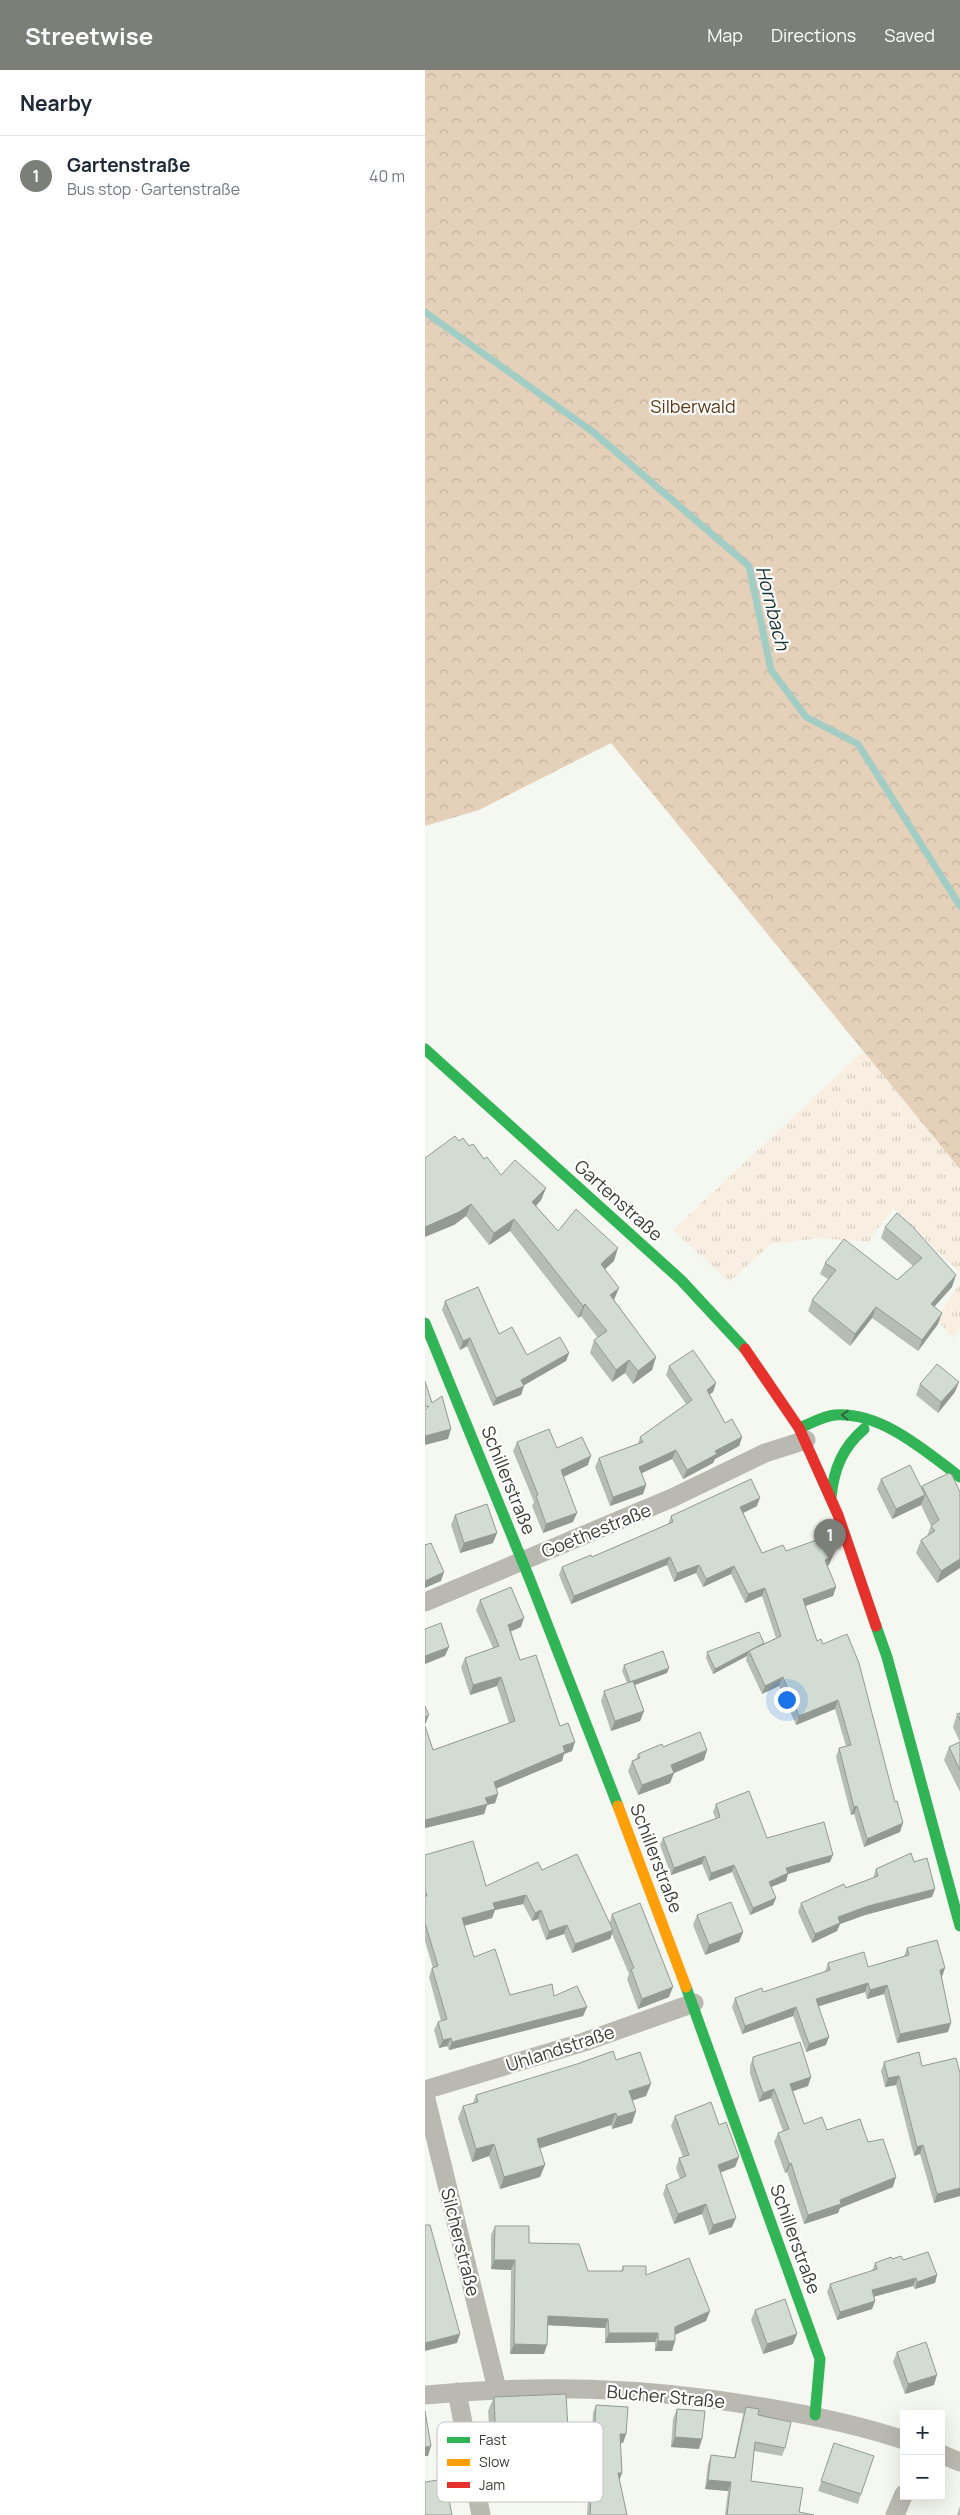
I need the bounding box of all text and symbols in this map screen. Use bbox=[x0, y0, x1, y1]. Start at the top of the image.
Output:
text: Streetwise bbox=[25, 19, 153, 52]
text: Map bbox=[707, 23, 743, 47]
text: Directions bbox=[771, 23, 856, 47]
text: Saved bbox=[884, 23, 935, 47]
text: Nearby bbox=[20, 89, 92, 117]
text: Gartenstraße bbox=[67, 152, 190, 178]
text: 1 bbox=[32, 165, 40, 187]
text: 40 m bbox=[369, 165, 405, 187]
text: Bus stop · Gartenstraße bbox=[67, 178, 240, 200]
park label: Silberwald bbox=[650, 394, 736, 418]
water label: Hornbach bbox=[750, 563, 796, 654]
street label: Gartenstraße bbox=[570, 1154, 668, 1246]
one-way arrow bbox=[841, 1410, 849, 1421]
street label: Schillerstraße bbox=[476, 1422, 542, 1538]
street label: Goethestraße bbox=[538, 1497, 654, 1563]
pin: 1 bbox=[814, 1519, 846, 1560]
your location bbox=[774, 1687, 800, 1713]
street label: Schillerstraße bbox=[625, 1800, 689, 1916]
street label: Uhlandstraße bbox=[503, 2019, 617, 2077]
street label: Schillerstraße bbox=[765, 2181, 827, 2297]
street label: Silcherstraße bbox=[436, 2185, 486, 2299]
street label: Bucher Straße bbox=[606, 2379, 726, 2413]
map controls bbox=[900, 2410, 945, 2500]
button: + bbox=[900, 2410, 945, 2455]
legend bbox=[437, 2422, 603, 2502]
text: Fast bbox=[479, 2430, 507, 2449]
text: Slow bbox=[479, 2452, 510, 2471]
button: − bbox=[900, 2455, 945, 2500]
text: Jam bbox=[479, 2475, 505, 2494]

